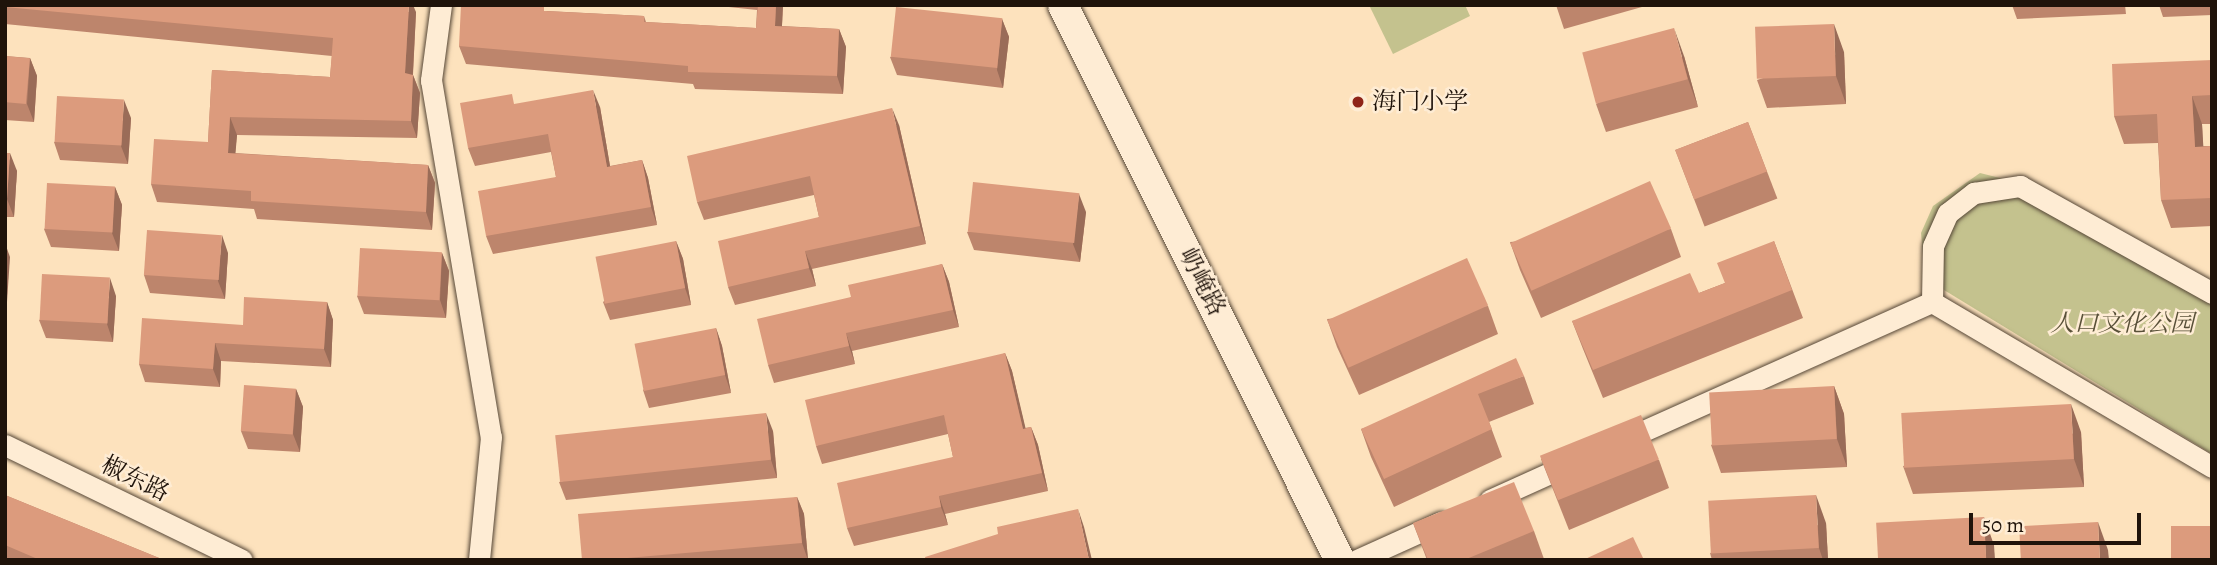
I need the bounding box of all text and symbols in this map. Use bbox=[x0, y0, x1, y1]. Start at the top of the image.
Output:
place label: 海门小学 bbox=[1372, 88, 1468, 116]
marker: 海门小学 bbox=[1350, 94, 1366, 110]
street label: 屷崦路 bbox=[1173, 243, 1231, 321]
park label: 人口文化公园 bbox=[2050, 310, 2194, 338]
street label: 椒东路 bbox=[96, 450, 174, 508]
scale bar bbox=[1972, 498, 2144, 542]
text: 50 m bbox=[1982, 511, 2024, 539]

